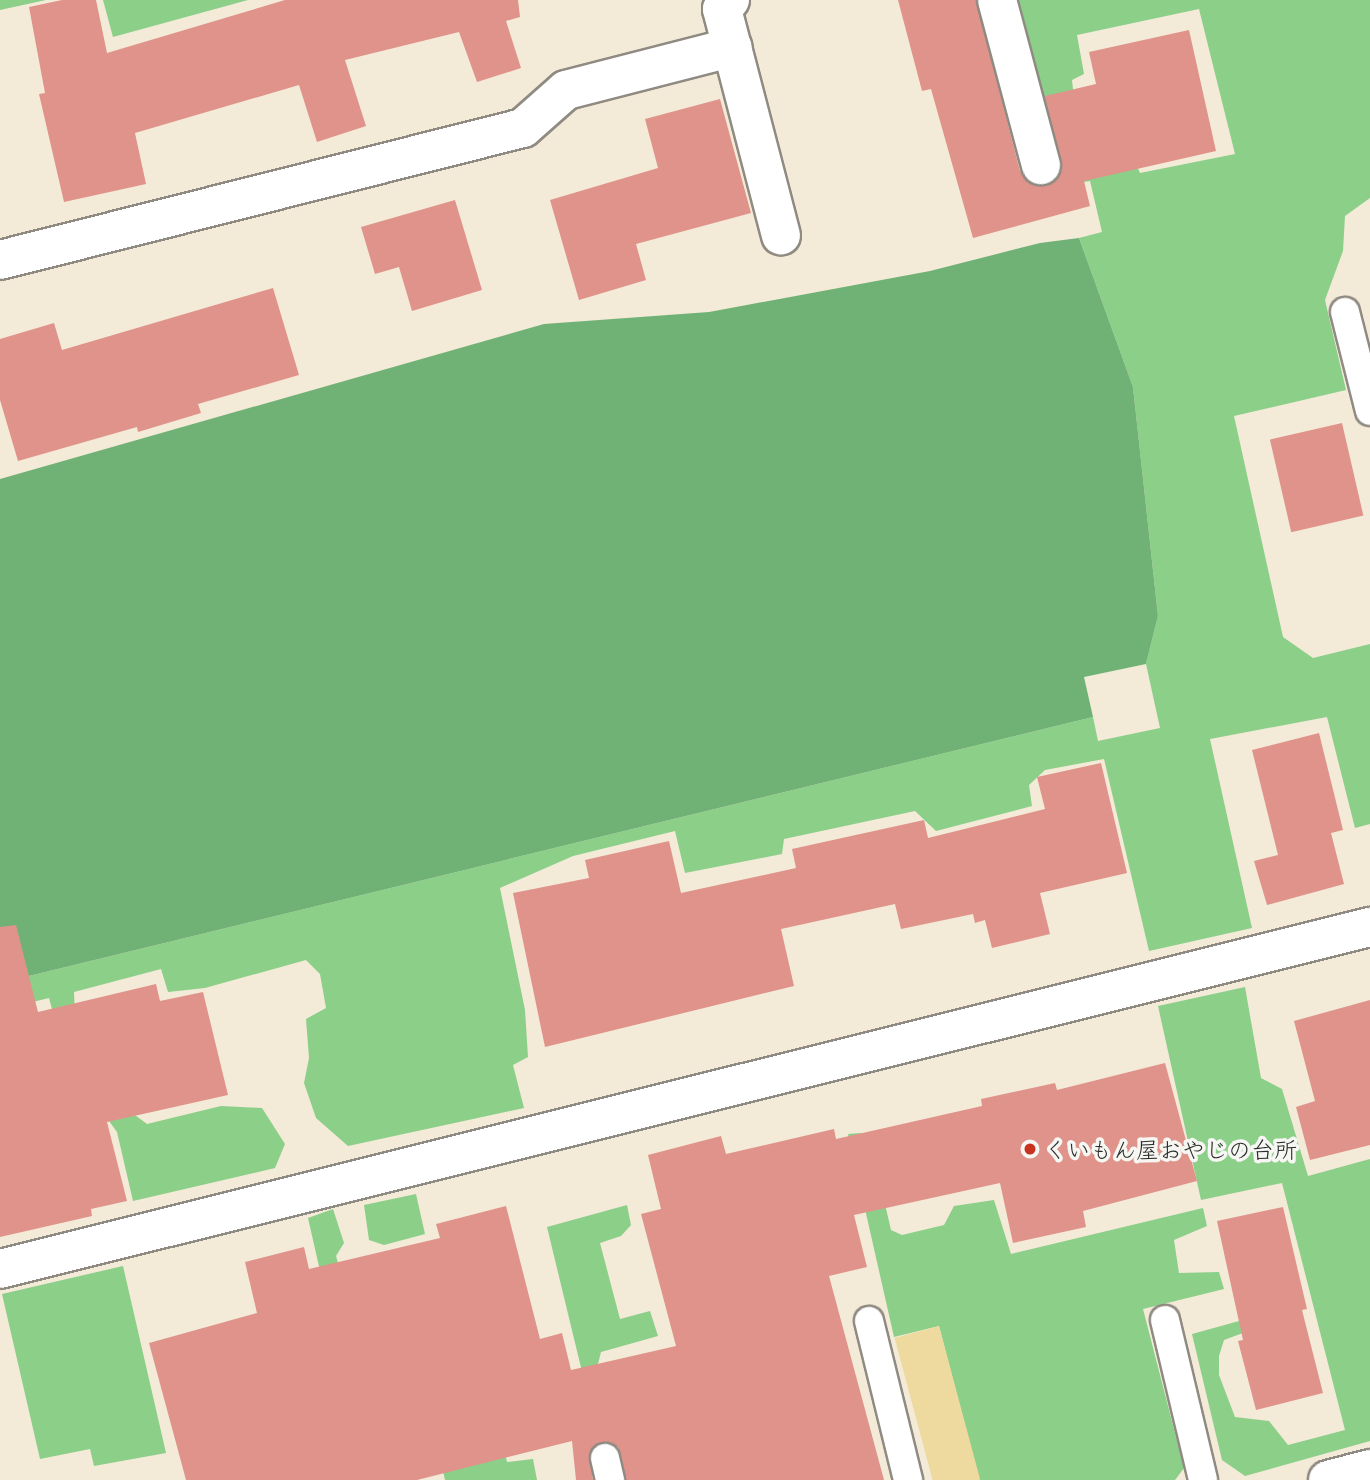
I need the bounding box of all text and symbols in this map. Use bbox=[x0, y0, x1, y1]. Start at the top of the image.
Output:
place label: くいもん屋おやじの台所 bbox=[1044, 1135, 1297, 1163]
marker: くいもん屋おやじの台所 bbox=[1022, 1141, 1038, 1157]

